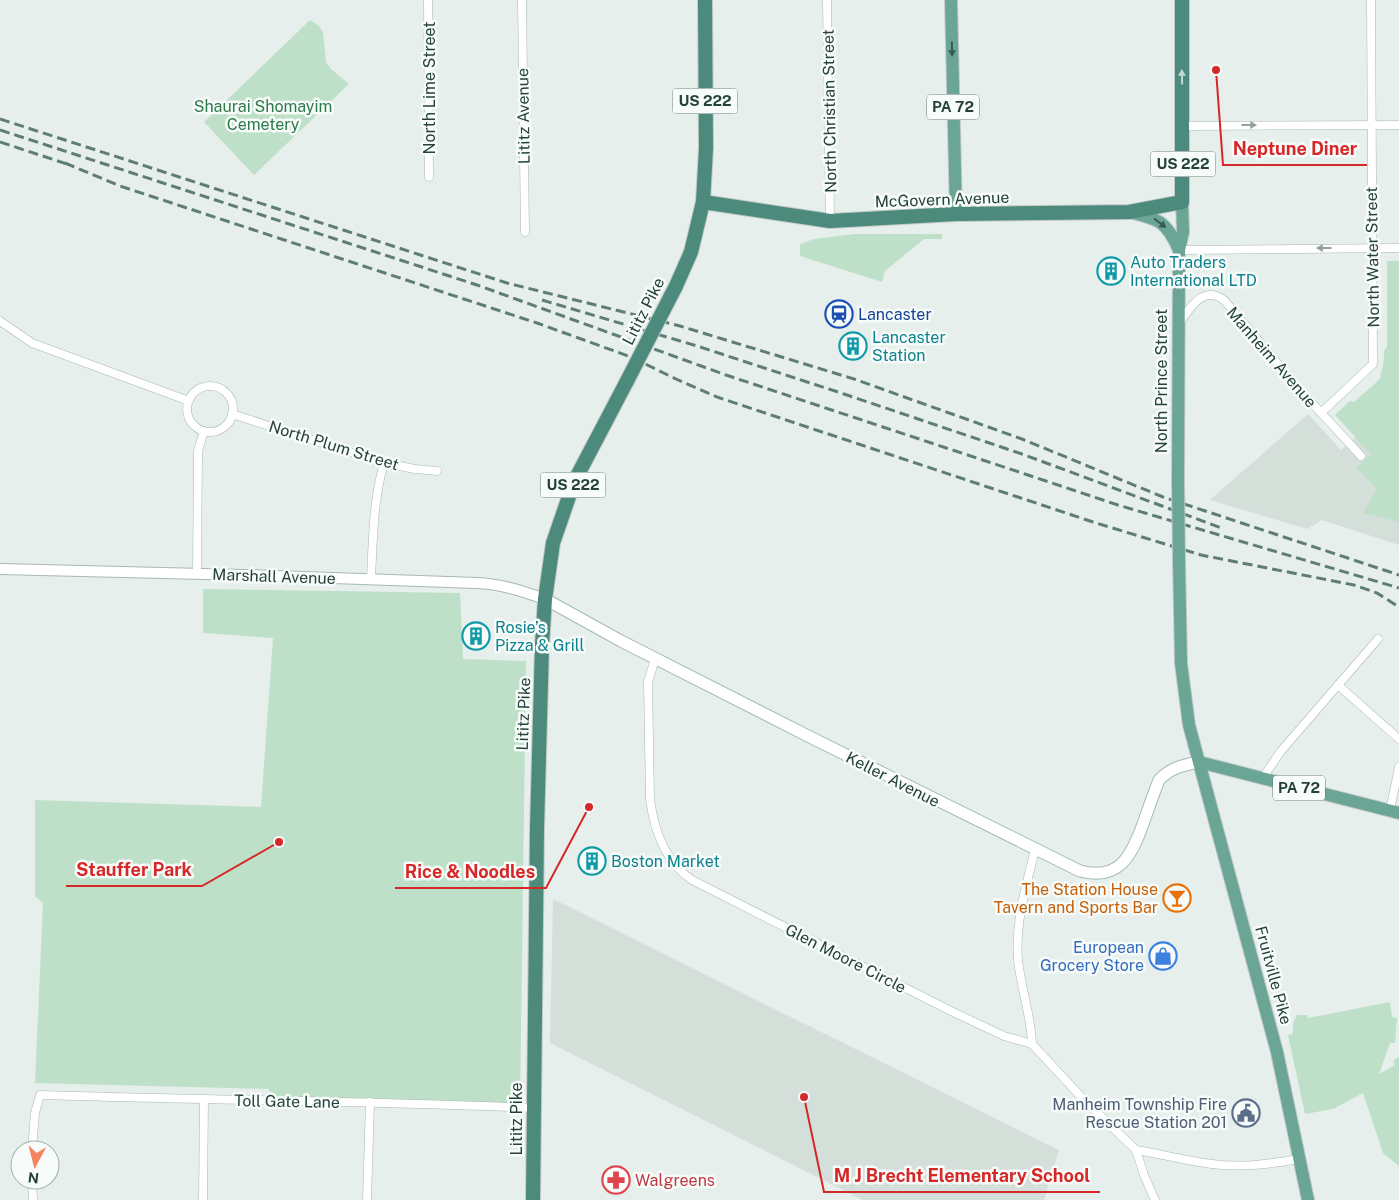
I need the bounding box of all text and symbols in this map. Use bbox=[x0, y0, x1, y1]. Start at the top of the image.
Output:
street label: North Lime Street bbox=[420, 21, 439, 155]
street label: North Christian Street bbox=[819, 29, 840, 193]
one-way arrow bbox=[948, 41, 956, 57]
street label: Lititz Avenue bbox=[513, 68, 534, 164]
one-way arrow bbox=[1178, 69, 1186, 85]
road number: US 222 bbox=[672, 88, 738, 114]
road number: PA 72 bbox=[927, 94, 979, 120]
park label: Shaurai Shomayim Cemetery bbox=[194, 97, 332, 134]
one-way arrow bbox=[1241, 121, 1257, 129]
callout: Neptune Diner bbox=[1223, 132, 1367, 165]
text: Neptune Diner bbox=[1233, 138, 1358, 159]
road number: US 222 bbox=[1150, 152, 1216, 176]
street label: North Water Street bbox=[1362, 186, 1383, 328]
street label: McGovern Avenue bbox=[874, 188, 1010, 211]
one-way arrow bbox=[1153, 218, 1167, 228]
one-way arrow bbox=[1316, 244, 1332, 252]
place label: Auto Traders International LTD bbox=[1130, 253, 1257, 290]
building icon: Auto Traders International LTD bbox=[1096, 256, 1126, 286]
street label: Lititz Pike bbox=[618, 274, 668, 348]
station icon: Lancaster bbox=[824, 299, 854, 329]
street label: Manheim Avenue bbox=[1223, 303, 1321, 412]
place label: Lancaster bbox=[858, 305, 932, 324]
street label: North Prince Street bbox=[1152, 309, 1171, 453]
place label: Lancaster Station bbox=[872, 328, 946, 365]
building icon: Lancaster Station bbox=[838, 331, 868, 361]
street label: North Plum Street bbox=[267, 417, 401, 474]
road number: US 222 bbox=[540, 472, 606, 498]
street label: Marshall Avenue bbox=[212, 565, 336, 588]
place label: Rosie’s Pizza & Grill bbox=[495, 618, 584, 655]
building icon: Rosie’s Pizza & Grill bbox=[461, 621, 491, 651]
street label: Lititz Pike bbox=[513, 677, 534, 751]
street label: Keller Avenue bbox=[843, 748, 943, 811]
road number: PA 72 bbox=[1273, 776, 1325, 800]
building icon: Boston Market bbox=[577, 846, 607, 876]
place label: Boston Market bbox=[611, 852, 720, 871]
callout: Stauffer Park bbox=[66, 853, 202, 886]
callout: Rice & Noodles bbox=[395, 855, 546, 888]
text: Stauffer Park bbox=[76, 859, 193, 880]
text: Rice & Noodles bbox=[405, 861, 535, 882]
place label: The Station House Tavern and Sports Bar bbox=[994, 880, 1158, 917]
bar icon: The Station House Tavern and Sports Bar bbox=[1162, 883, 1192, 913]
street label: Glen Moore Circle bbox=[782, 920, 909, 997]
street label: Fruitville Pike bbox=[1251, 924, 1296, 1027]
place label: European Grocery Store bbox=[1040, 938, 1144, 975]
shop icon: European Grocery Store bbox=[1148, 941, 1178, 971]
street label: Lititz Pike bbox=[507, 1082, 526, 1156]
street label: Toll Gate Lane bbox=[234, 1091, 340, 1112]
place label: Manheim Township Fire Rescue Station 201 bbox=[1052, 1095, 1227, 1132]
public building icon: Manheim Township Fire Rescue Station 201 bbox=[1231, 1098, 1261, 1128]
north arrow bbox=[10, 1140, 60, 1190]
callout: M J Brecht Elementary School bbox=[824, 1159, 1100, 1192]
pharmacy icon: Walgreens bbox=[601, 1165, 631, 1195]
text: M J Brecht Elementary School bbox=[834, 1165, 1090, 1186]
text: N bbox=[27, 1169, 40, 1187]
place label: Walgreens bbox=[635, 1171, 715, 1190]

